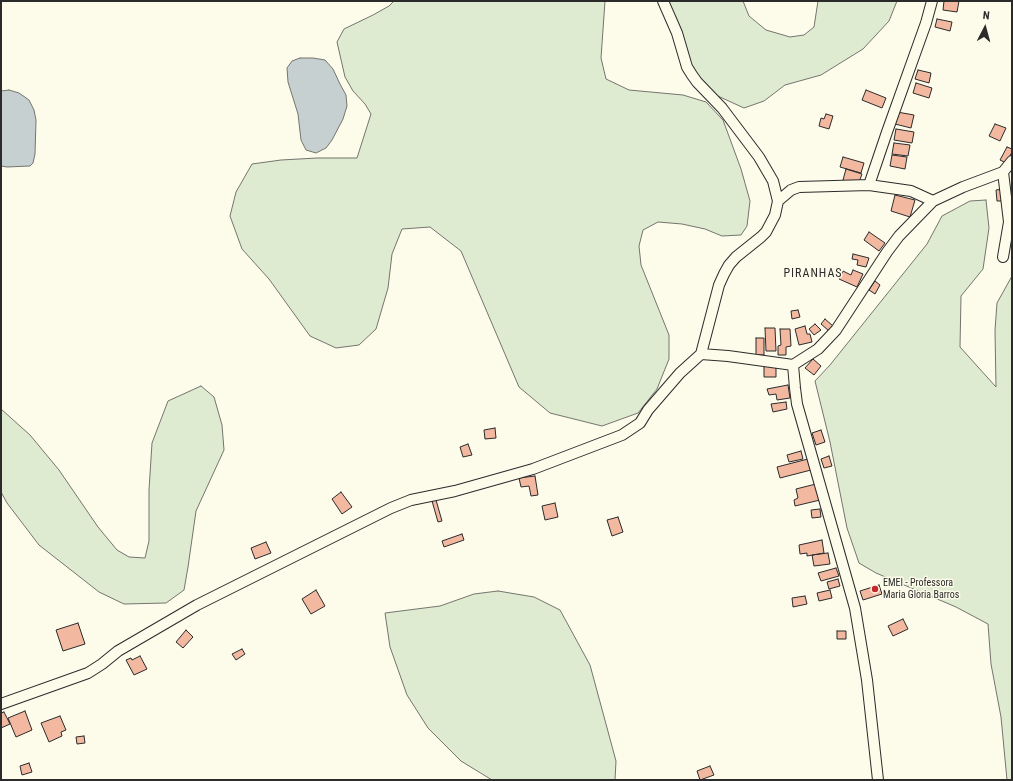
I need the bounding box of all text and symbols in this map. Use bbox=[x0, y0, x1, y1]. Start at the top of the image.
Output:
north arrow bbox=[965, 8, 1005, 48]
text: N bbox=[982, 9, 990, 22]
district label: PIRANHAS bbox=[783, 267, 843, 281]
place label: EMEI - Professora Maria Gloria Barros bbox=[883, 577, 959, 600]
marker: EMEI - Professora Maria Gloria Barros bbox=[870, 584, 880, 594]

